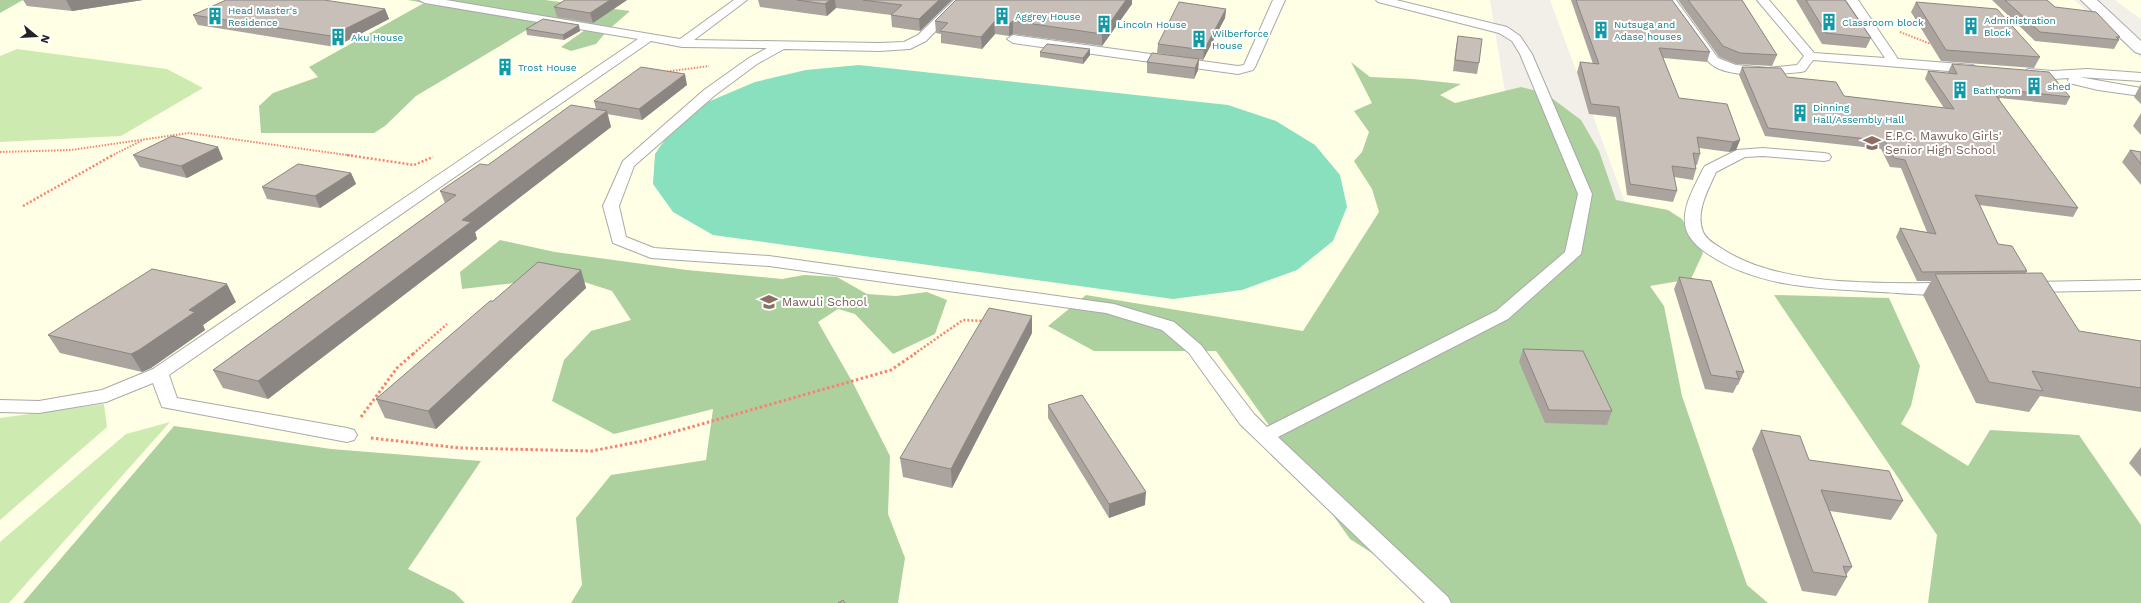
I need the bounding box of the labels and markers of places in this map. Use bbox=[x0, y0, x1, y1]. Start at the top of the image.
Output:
place label: Head Master's Residence bbox=[228, 5, 297, 28]
building icon: Head Master's Residence bbox=[205, 6, 225, 26]
building icon: Aggrey House bbox=[992, 6, 1012, 26]
place label: Aggrey House bbox=[1015, 11, 1081, 22]
building icon: Classroom block bbox=[1819, 12, 1839, 32]
building icon: Lincoln House bbox=[1094, 14, 1114, 34]
place label: Administration Block bbox=[1984, 15, 2056, 38]
building icon: Administration Block bbox=[1961, 16, 1981, 36]
place label: Classroom block bbox=[1842, 17, 1924, 28]
place label: Lincoln House bbox=[1117, 19, 1187, 30]
place label: Nutsuga and Adase houses bbox=[1614, 19, 1682, 42]
building icon: Nutsuga and Adase houses bbox=[1591, 20, 1611, 40]
building icon: Aku House bbox=[328, 27, 348, 47]
place label: Wilberforce House bbox=[1212, 28, 1269, 51]
building icon: Wilberforce House bbox=[1189, 29, 1209, 49]
place label: Aku House bbox=[351, 32, 404, 43]
building icon: Trost House bbox=[495, 57, 515, 77]
place label: Trost House bbox=[518, 62, 577, 73]
building icon: shed bbox=[2024, 76, 2044, 96]
building icon: Bathroom bbox=[1950, 80, 1970, 100]
place label: shed bbox=[2047, 81, 2071, 92]
place label: Bathroom bbox=[1973, 85, 2021, 96]
place label: Dinning Hall/Assembly Hall bbox=[1813, 102, 1904, 125]
building icon: Dinning Hall/Assembly Hall bbox=[1790, 103, 1810, 123]
place label: E.P.C. Mawuko Girls' Senior High School bbox=[1885, 129, 2002, 157]
school or university icon: E.P.C. Mawuko Girls' Senior High School bbox=[1862, 133, 1882, 153]
school or university icon: Mawuli School bbox=[759, 292, 779, 312]
place label: Mawuli School bbox=[782, 295, 867, 309]

